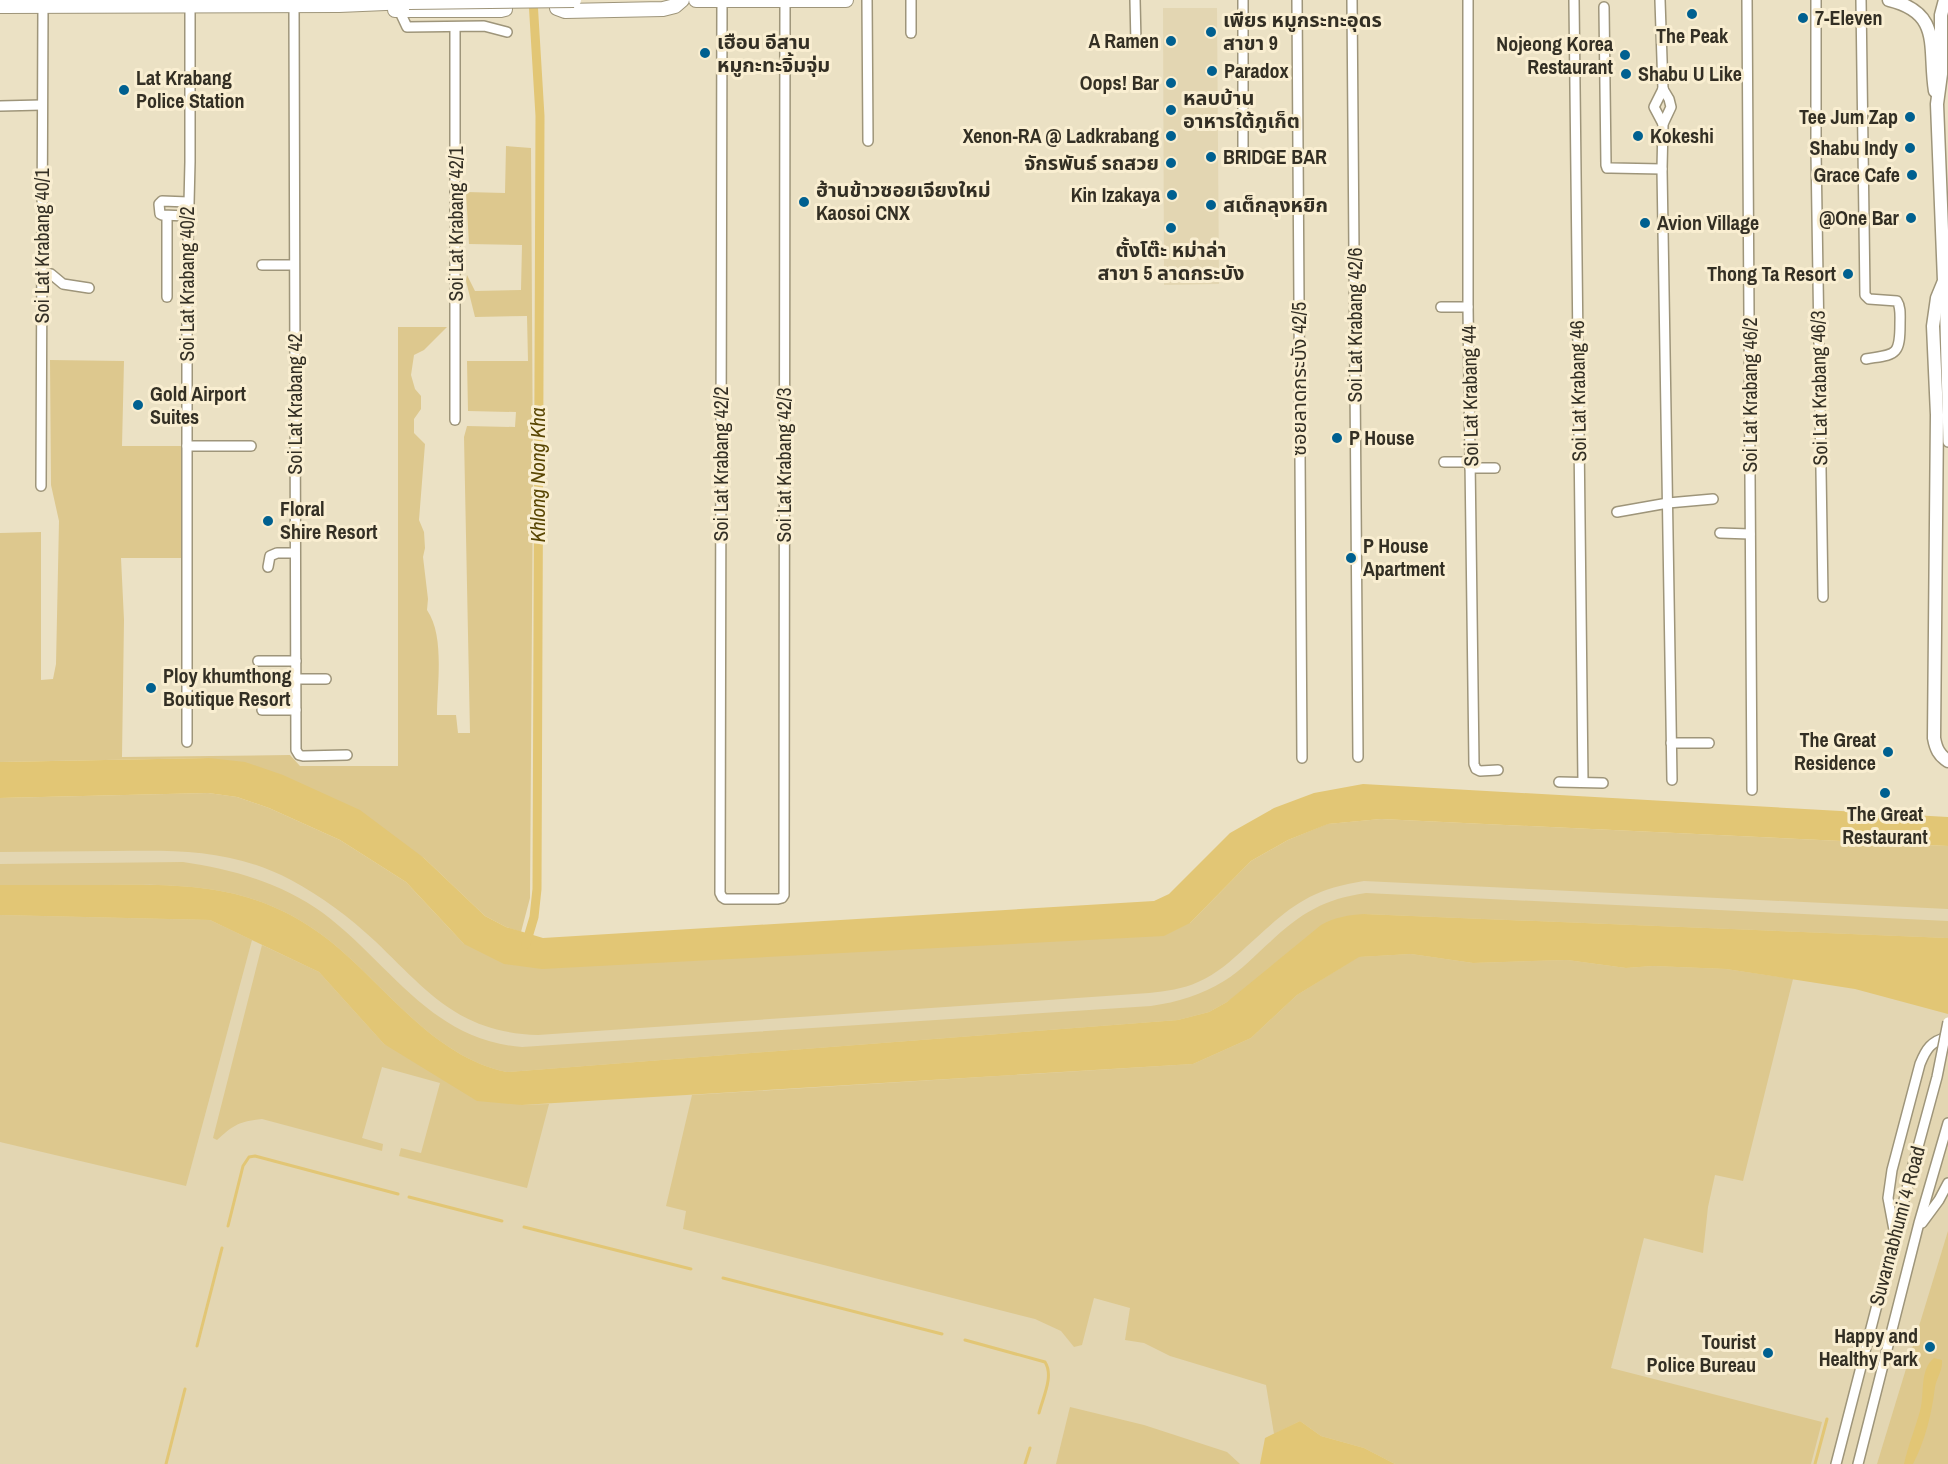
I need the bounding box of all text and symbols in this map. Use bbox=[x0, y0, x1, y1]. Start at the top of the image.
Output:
place label: 7-Eleven bbox=[1815, 4, 1882, 31]
place label: เพียร หมูกระทะอุดร สาขา 9 bbox=[1223, 6, 1382, 56]
marker: The Peak bbox=[1685, 7, 1699, 21]
marker: 7-Eleven bbox=[1796, 11, 1810, 25]
place label: The Peak bbox=[1656, 22, 1729, 49]
marker: เพียร หมูกระทะอุดร สาขา 9 bbox=[1204, 25, 1218, 39]
place label: A Ramen bbox=[1089, 27, 1159, 54]
place label: เฮือน อีสาน หมูกะทะจิ้มจุ่ม bbox=[717, 28, 830, 78]
place label: Nojeong Korea Restaurant bbox=[1496, 30, 1614, 80]
marker: A Ramen bbox=[1164, 34, 1178, 48]
marker: เฮือน อีสาน หมูกะทะจิ้มจุ่ม bbox=[698, 46, 712, 60]
marker: Nojeong Korea Restaurant bbox=[1618, 48, 1632, 62]
place label: Paradox bbox=[1224, 57, 1290, 84]
place label: Shabu U Like bbox=[1638, 60, 1742, 87]
place label: Lat Krabang Police Station bbox=[136, 64, 244, 114]
marker: Paradox bbox=[1205, 64, 1219, 78]
marker: Shabu U Like bbox=[1619, 67, 1633, 81]
place label: Oops! Bar bbox=[1080, 69, 1160, 96]
marker: Oops! Bar bbox=[1164, 76, 1178, 90]
marker: Lat Krabang Police Station bbox=[117, 83, 131, 97]
place label: หลบบ้าน อาหารใต้ภูเก็ต bbox=[1183, 84, 1300, 134]
marker: หลบบ้าน อาหารใต้ภูเก็ต bbox=[1164, 103, 1178, 117]
place label: Tee Jum Zap bbox=[1799, 103, 1898, 130]
marker: Tee Jum Zap bbox=[1903, 110, 1917, 124]
place label: Xenon-RA @ Ladkrabang bbox=[963, 122, 1159, 149]
place label: Kokeshi bbox=[1650, 122, 1714, 149]
marker: Xenon-RA @ Ladkrabang bbox=[1164, 129, 1178, 143]
marker: Kokeshi bbox=[1631, 129, 1645, 143]
place label: Shabu Indy bbox=[1810, 134, 1899, 161]
marker: Shabu Indy bbox=[1903, 141, 1917, 155]
place label: BRIDGE BAR bbox=[1223, 143, 1327, 170]
street label: Soi Lat Krabang 42/1 bbox=[442, 146, 469, 302]
place label: จักรพันธ์ รถสวย bbox=[1024, 149, 1159, 176]
marker: BRIDGE BAR bbox=[1204, 150, 1218, 164]
marker: จักรพันธ์ รถสวย bbox=[1164, 156, 1178, 170]
place label: Grace Cafe bbox=[1813, 161, 1900, 188]
street label: Soi Lat Krabang 40/1 bbox=[28, 168, 55, 324]
marker: Grace Cafe bbox=[1905, 168, 1919, 182]
place label: ฮ้านข้าวซอยเจียงใหม่ Kaosoi CNX bbox=[816, 176, 991, 226]
place label: Kin Izakaya bbox=[1071, 181, 1160, 208]
marker: Kin Izakaya bbox=[1165, 188, 1179, 202]
place label: สเต็กลุงหยิก bbox=[1223, 191, 1328, 218]
marker: ฮ้านข้าวซอยเจียงใหม่ Kaosoi CNX bbox=[797, 195, 811, 209]
marker: สเต็กลุงหยิก bbox=[1204, 198, 1218, 212]
place label: @One Bar bbox=[1819, 204, 1900, 231]
street label: Soi Lat Krabang 40/2 bbox=[173, 206, 200, 362]
place label: Avion Village bbox=[1657, 209, 1759, 236]
marker: @One Bar bbox=[1904, 211, 1918, 225]
marker: Avion Village bbox=[1638, 216, 1652, 230]
marker: ตั้งโต๊ะ หม่าล่า สาขา 5 ลาดกระบัง bbox=[1164, 221, 1178, 235]
place label: ตั้งโต๊ะ หม่าล่า สาขา 5 ลาดกระบัง bbox=[1098, 236, 1244, 286]
street label: Soi Lat Krabang 42/6 bbox=[1341, 247, 1368, 403]
place label: Thong Ta Resort bbox=[1707, 260, 1837, 287]
marker: Thong Ta Resort bbox=[1841, 267, 1855, 281]
street label: ซอยลาดกระบัง 42/5 bbox=[1285, 302, 1312, 456]
street label: Soi Lat Krabang 46/3 bbox=[1804, 310, 1833, 466]
street label: Soi Lat Krabang 46/2 bbox=[1736, 317, 1763, 473]
street label: Soi Lat Krabang 46 bbox=[1563, 320, 1592, 462]
street label: Soi Lat Krabang 44 bbox=[1455, 325, 1484, 467]
street label: Soi Lat Krabang 42 bbox=[281, 333, 308, 475]
place label: Gold Airport Suites bbox=[150, 380, 247, 430]
street label: Soi Lat Krabang 42/2 bbox=[707, 386, 734, 542]
street label: Soi Lat Krabang 42/3 bbox=[770, 387, 797, 543]
marker: Gold Airport Suites bbox=[131, 398, 145, 412]
water label: Khlong Nong Kha bbox=[523, 408, 552, 543]
place label: P House bbox=[1349, 424, 1414, 451]
marker: P House bbox=[1330, 431, 1344, 445]
place label: Floral Shire Resort bbox=[280, 495, 378, 545]
marker: Floral Shire Resort bbox=[261, 514, 275, 528]
place label: P House Apartment bbox=[1363, 532, 1446, 582]
marker: P House Apartment bbox=[1344, 551, 1358, 565]
place label: Ploy khumthong Boutique Resort bbox=[163, 662, 291, 712]
marker: Ploy khumthong Boutique Resort bbox=[144, 681, 158, 695]
place label: The Great Residence bbox=[1794, 726, 1877, 776]
marker: The Great Residence bbox=[1881, 745, 1895, 759]
marker: The Great Restaurant bbox=[1878, 786, 1892, 800]
place label: The Great Restaurant bbox=[1842, 800, 1928, 850]
street label: Suvarnabhumi 4 Road bbox=[1862, 1143, 1931, 1309]
place label: Happy and Healthy Park bbox=[1819, 1322, 1919, 1372]
place label: Tourist Police Bureau bbox=[1647, 1328, 1757, 1378]
marker: Happy and Healthy Park bbox=[1923, 1340, 1937, 1354]
marker: Tourist Police Bureau bbox=[1761, 1346, 1775, 1360]

